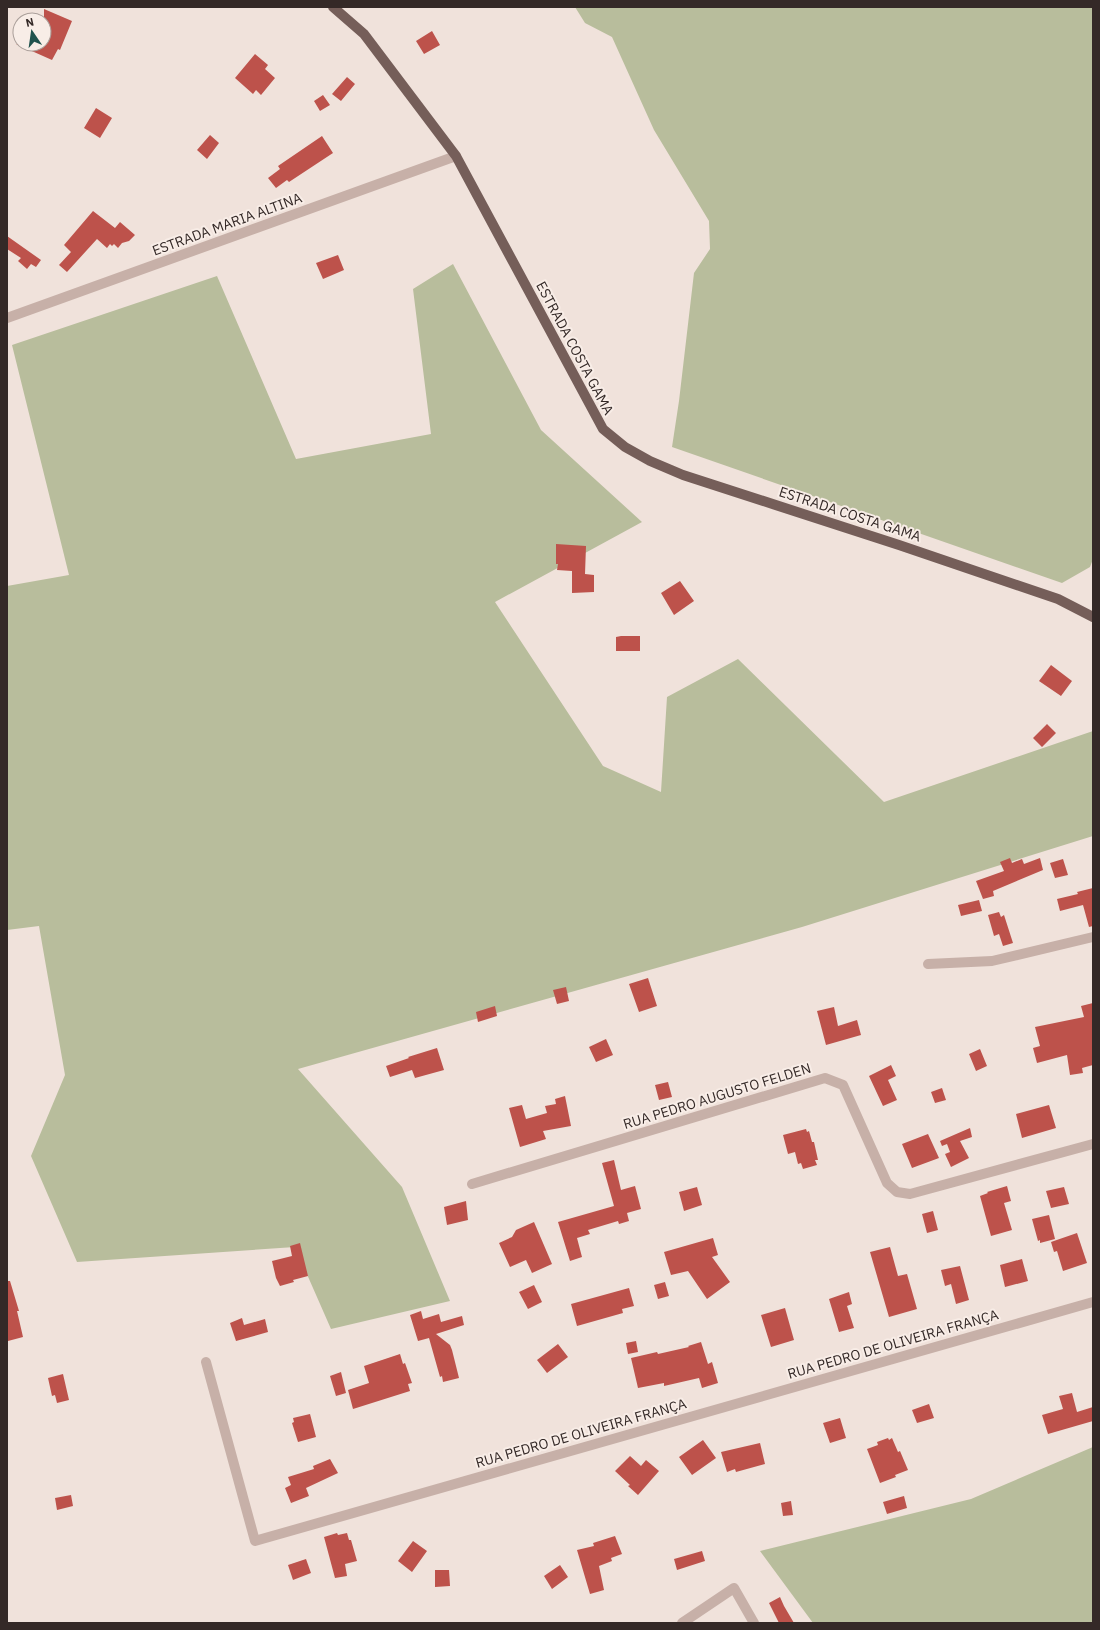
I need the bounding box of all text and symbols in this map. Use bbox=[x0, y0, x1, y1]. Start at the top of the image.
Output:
north arrow bbox=[12, 12, 52, 52]
text: N bbox=[24, 15, 35, 30]
street label: ESTRADA MARIA ALTINA bbox=[150, 188, 304, 260]
street label: ESTRADA COSTA GAMA bbox=[532, 278, 618, 418]
street label: ESTRADA COSTA GAMA bbox=[777, 483, 923, 545]
street label: RUA PEDRO AUGUSTO FELDEN bbox=[621, 1059, 813, 1133]
street label: RUA PEDRO DE OLIVEIRA FRANÇA bbox=[785, 1305, 1001, 1383]
street label: RUA PEDRO DE OLIVEIRA FRANÇA bbox=[473, 1394, 689, 1472]

